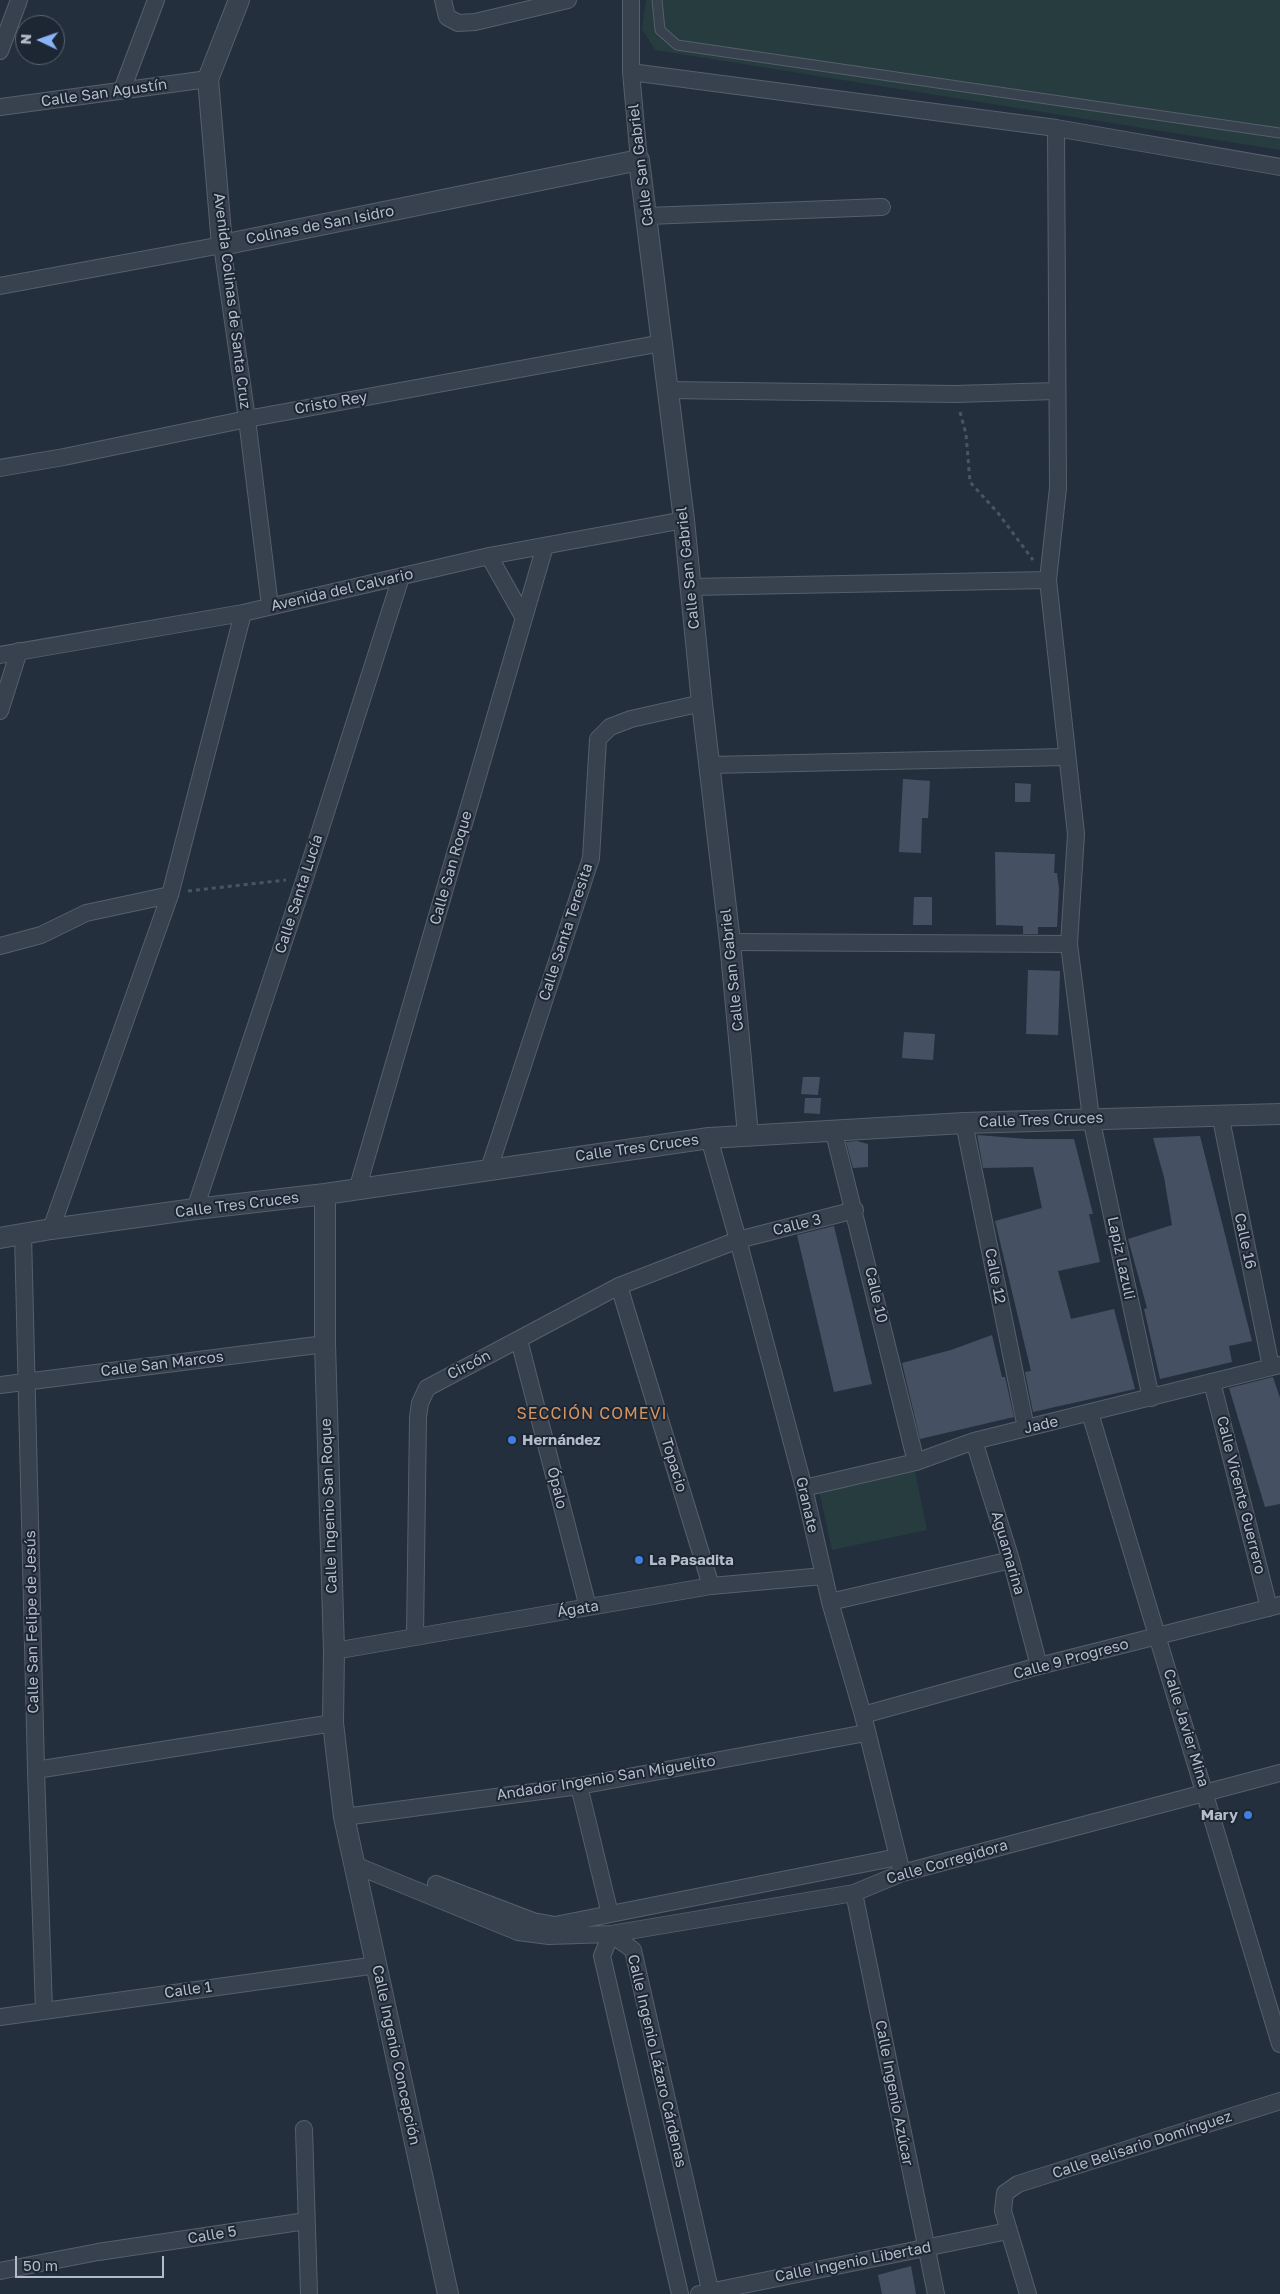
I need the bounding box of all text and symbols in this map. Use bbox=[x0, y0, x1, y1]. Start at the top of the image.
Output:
north arrow bbox=[15, 15, 65, 65]
text: N bbox=[17, 33, 34, 45]
street label: Calle San Agustín bbox=[40, 75, 168, 111]
street label: Calle San Gabriel bbox=[625, 103, 657, 227]
street label: Avenida Colinas de Santa Cruz bbox=[210, 192, 254, 410]
street label: Colinas de San Isidro bbox=[244, 202, 396, 248]
street label: Cristo Rey bbox=[293, 388, 369, 418]
street label: Calle San Gabriel bbox=[673, 506, 703, 630]
street label: Avenida del Calvario bbox=[269, 565, 415, 615]
street label: Calle San Roque bbox=[426, 809, 476, 927]
street label: Calle Santa Lucía bbox=[271, 832, 327, 956]
street label: Calle Santa Teresita bbox=[535, 861, 597, 1003]
street label: Calle San Gabriel bbox=[717, 908, 747, 1032]
street label: Calle Tres Cruces bbox=[978, 1109, 1104, 1131]
street label: Calle Tres Cruces bbox=[574, 1130, 700, 1166]
street label: Calle Tres Cruces bbox=[174, 1188, 300, 1222]
street label: Calle 3 bbox=[771, 1210, 823, 1240]
street label: Calle 16 bbox=[1230, 1211, 1260, 1271]
street label: Lapiz Lazuli bbox=[1103, 1215, 1139, 1301]
street label: Calle 12 bbox=[981, 1247, 1009, 1305]
street label: Calle 10 bbox=[861, 1265, 891, 1325]
street label: Circón bbox=[444, 1346, 494, 1384]
street label: Calle San Marcos bbox=[99, 1348, 225, 1380]
district label: SECCIÓN COMEVI bbox=[515, 1404, 669, 1424]
street label: Jade bbox=[1022, 1412, 1060, 1438]
street label: Calle Vicente Guerrero bbox=[1213, 1414, 1269, 1576]
street label: Calle Ingenio San Roque bbox=[317, 1418, 341, 1594]
place label: Hernández bbox=[522, 1431, 601, 1449]
marker: Hernández bbox=[506, 1434, 518, 1446]
street label: Topacio bbox=[657, 1436, 691, 1494]
street label: Ópalo bbox=[543, 1465, 571, 1511]
street label: Granate bbox=[792, 1475, 822, 1535]
street label: Aguamarina bbox=[987, 1509, 1029, 1597]
street label: Calle San Felipe de Jesús bbox=[21, 1530, 43, 1714]
place label: La Pasadita bbox=[649, 1551, 734, 1569]
marker: La Pasadita bbox=[633, 1554, 645, 1566]
street label: Ágata bbox=[556, 1597, 600, 1621]
street label: Calle 9 Progreso bbox=[1011, 1635, 1131, 1683]
street label: Calle Javier Mina bbox=[1159, 1667, 1213, 1789]
street label: Andador Ingenio San Miguelito bbox=[495, 1752, 717, 1804]
place label: Mary bbox=[1201, 1806, 1238, 1824]
marker: Mary bbox=[1242, 1809, 1254, 1821]
street label: Calle Corregidora bbox=[884, 1836, 1010, 1888]
street label: Calle Ingenio Lázaro Cárdenas bbox=[624, 1953, 690, 2169]
street label: Calle Ingenio Concepción bbox=[368, 1963, 424, 2147]
street label: Calle 1 bbox=[163, 1978, 213, 2002]
street label: Calle Ingenio Azúcar bbox=[871, 2019, 917, 2167]
street label: Calle Belisario Domínguez bbox=[1050, 2107, 1234, 2183]
street label: Calle 5 bbox=[186, 2222, 238, 2248]
street label: Calle Ingenio Libertad bbox=[773, 2238, 933, 2286]
scale bar bbox=[18, 2246, 166, 2278]
text: 50 m bbox=[23, 2256, 58, 2274]

